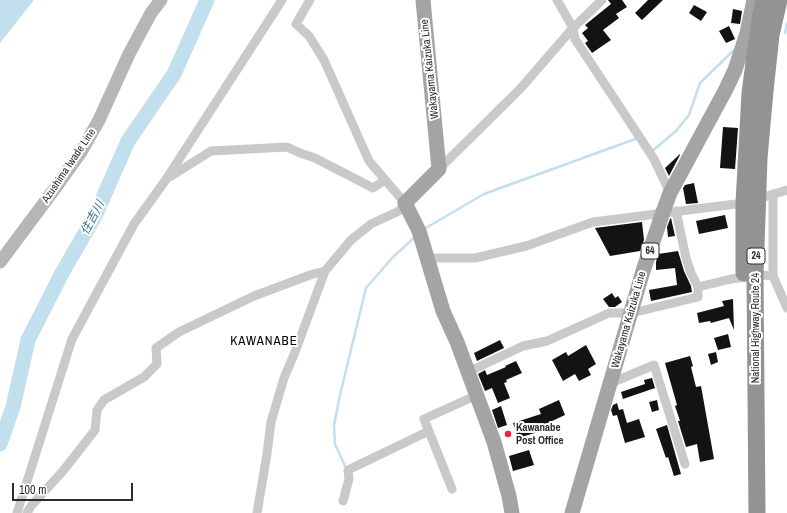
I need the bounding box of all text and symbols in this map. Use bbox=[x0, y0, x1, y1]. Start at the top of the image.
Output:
street label: Wakayama Kaizuka Line bbox=[418, 19, 442, 119]
street label: Azushima Iwade Line bbox=[39, 126, 99, 206]
water label: 住吉川 bbox=[78, 199, 108, 237]
road number: 64 bbox=[641, 243, 659, 259]
road number: 24 bbox=[747, 248, 765, 264]
street label: Wakayama Kaizuka Line bbox=[609, 270, 649, 370]
street label: National Highway Route 24 bbox=[749, 273, 763, 383]
district label: KAWANABE bbox=[230, 334, 298, 350]
place label: Kawanabe Post Office bbox=[516, 421, 564, 447]
marker: Kawanabe Post Office bbox=[503, 429, 513, 439]
scale bar bbox=[14, 475, 135, 501]
text: 100 m bbox=[19, 482, 46, 498]

